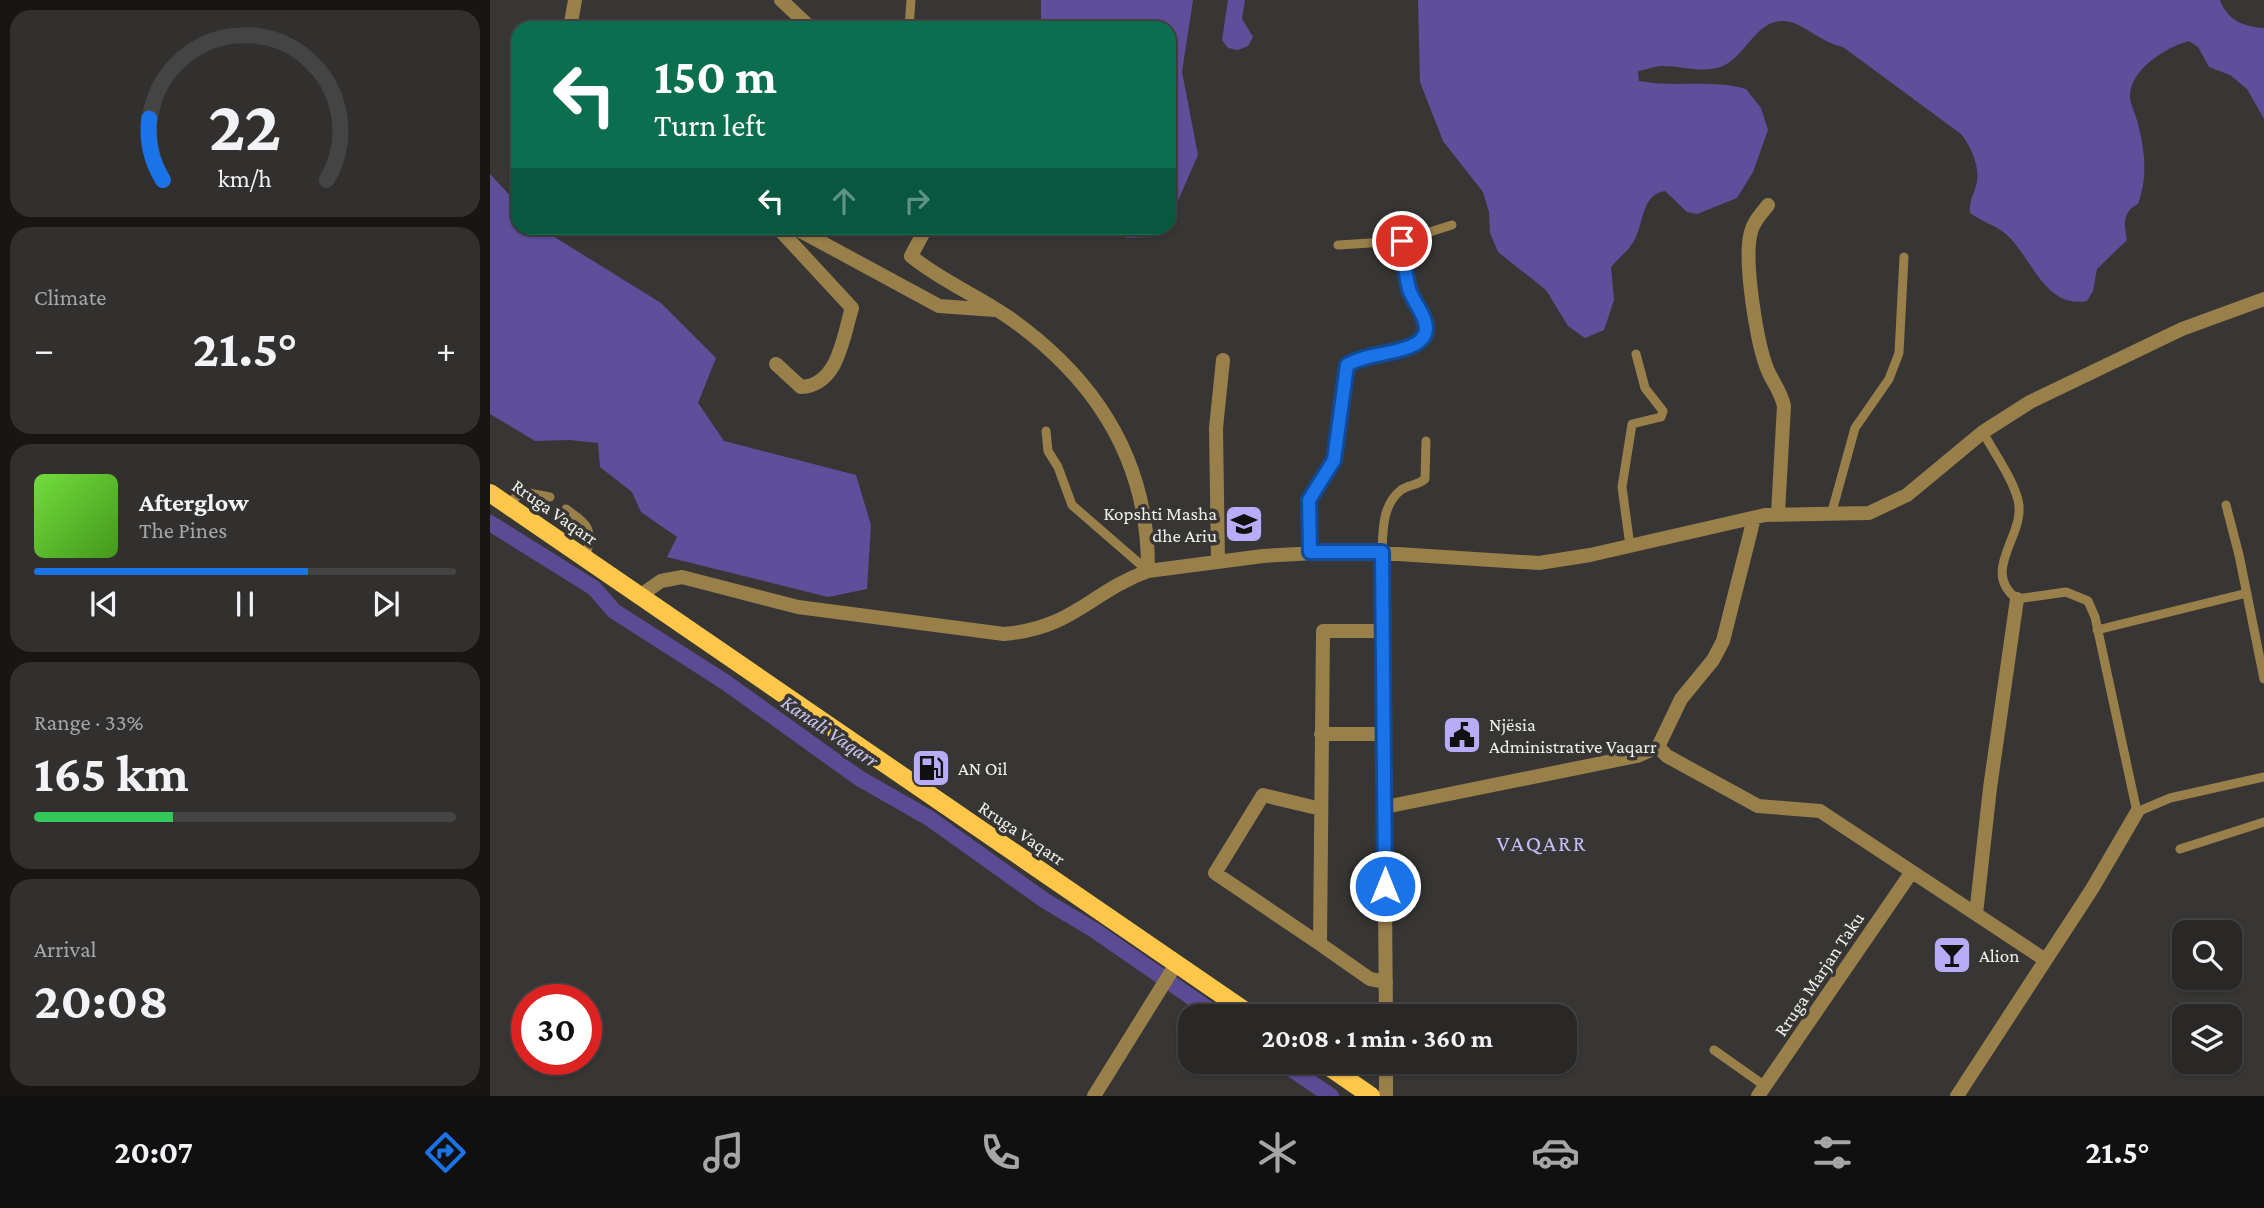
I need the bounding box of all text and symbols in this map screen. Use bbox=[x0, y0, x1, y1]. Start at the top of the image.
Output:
icon: left bbox=[539, 49, 630, 140]
text: 150 m bbox=[654, 49, 777, 104]
text: 22 bbox=[208, 85, 282, 166]
text: Turn left bbox=[654, 107, 765, 143]
text: km/h bbox=[218, 164, 272, 191]
icon: left bbox=[752, 182, 790, 220]
icon: ahead bbox=[825, 182, 863, 220]
icon: right bbox=[898, 182, 936, 220]
pin bbox=[1372, 211, 1432, 271]
icon: arrive bbox=[1383, 222, 1421, 260]
text: Climate bbox=[34, 284, 106, 310]
text: 21.5° bbox=[193, 319, 298, 377]
text: − bbox=[34, 328, 54, 370]
text: + bbox=[436, 328, 456, 370]
street label: Rruga Vaqarr bbox=[508, 475, 602, 549]
text: Afterglow bbox=[139, 488, 249, 517]
place label: Kopshti Masha dhe Ariu bbox=[1103, 503, 1217, 546]
school or university icon: Kopshti Masha dhe Ariu bbox=[1223, 503, 1265, 545]
text: The Pines bbox=[139, 517, 227, 543]
icon: previous bbox=[85, 585, 123, 623]
icon: pause bbox=[226, 585, 264, 623]
icon: next bbox=[367, 585, 405, 623]
water label: Kanali Vaqarr bbox=[777, 690, 884, 773]
text: Range · 33% bbox=[34, 709, 144, 735]
public building icon: Njësia Administrative Vaqarr bbox=[1441, 714, 1483, 756]
place label: Njësia Administrative Vaqarr bbox=[1489, 714, 1657, 757]
text: 165 km bbox=[34, 744, 189, 802]
fuel station icon: AN Oil bbox=[910, 747, 952, 789]
place label: AN Oil bbox=[958, 758, 1008, 779]
street label: Rruga Vaqarr bbox=[975, 796, 1069, 870]
district label: VAQARR bbox=[1496, 830, 1588, 856]
position arrow bbox=[1348, 849, 1422, 923]
street label: Rruga Marjan Taku bbox=[1770, 908, 1869, 1041]
map controls bbox=[2172, 920, 2242, 1074]
button: search bbox=[2172, 920, 2242, 990]
bar icon: Alion bbox=[1931, 934, 1973, 976]
text: Arrival bbox=[34, 936, 97, 962]
place label: Alion bbox=[1979, 945, 2019, 966]
text: 20:08 bbox=[34, 971, 168, 1029]
speed limit sign: 30 bbox=[511, 984, 602, 1075]
button: layers bbox=[2172, 1004, 2242, 1074]
text: 20:08 · 1 min · 360 m bbox=[1262, 1024, 1493, 1053]
icon: directions bbox=[421, 1128, 470, 1177]
icon: music bbox=[699, 1128, 748, 1177]
icon: phone bbox=[976, 1128, 1025, 1177]
icon: climate bbox=[1253, 1128, 1302, 1177]
icon: car bbox=[1531, 1128, 1580, 1177]
icon: filters bbox=[1808, 1128, 1857, 1177]
text: 20:07 bbox=[114, 1134, 193, 1170]
text: 21.5° bbox=[2085, 1134, 2150, 1170]

